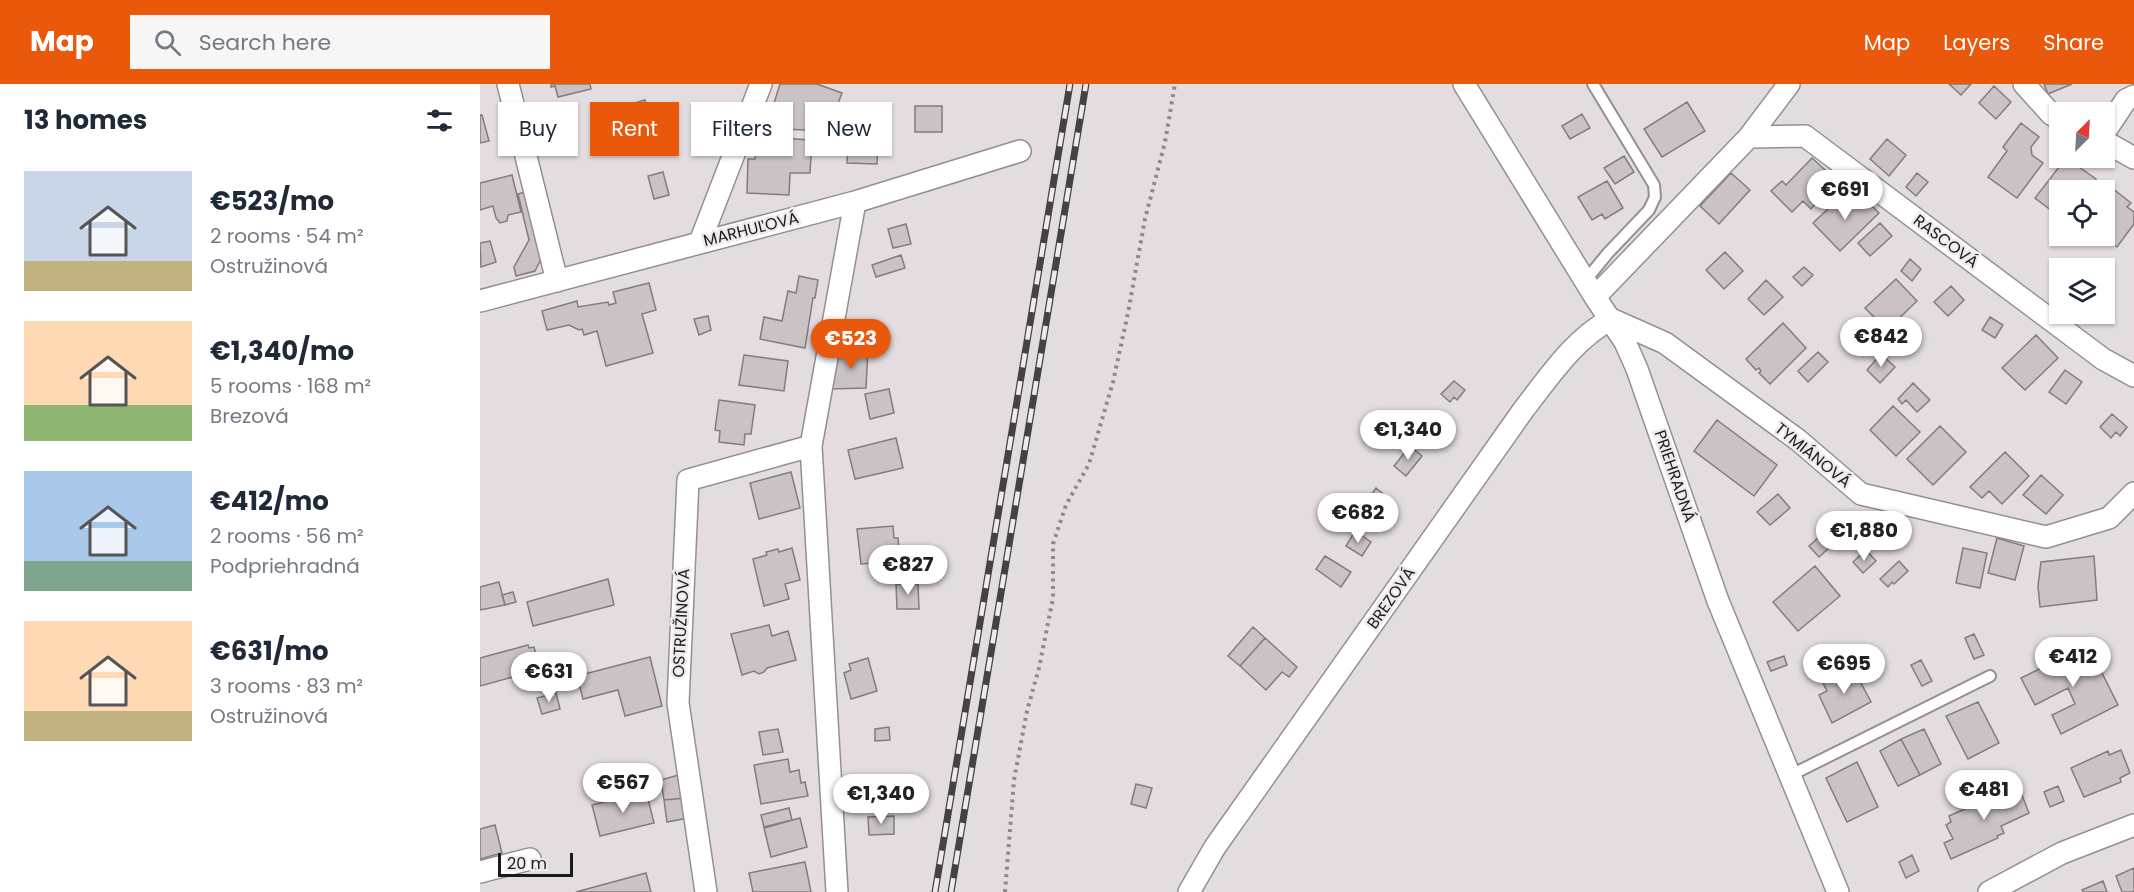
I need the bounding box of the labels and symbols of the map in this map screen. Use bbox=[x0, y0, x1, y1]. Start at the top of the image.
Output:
north arrow bbox=[2049, 102, 2115, 168]
pin: €691 bbox=[1809, 170, 1881, 221]
street label: MARHUĽOVÁ bbox=[701, 206, 801, 252]
street label: RASCOVÁ bbox=[1909, 209, 1984, 273]
pin: €842 bbox=[1845, 317, 1917, 368]
pin: €523 bbox=[815, 319, 887, 370]
pin: €1,340 bbox=[1359, 410, 1457, 461]
street label: TYMIÁNOVÁ bbox=[1770, 417, 1856, 493]
street label: PRIEHRADNÁ bbox=[1648, 427, 1702, 525]
pin: €682 bbox=[1322, 493, 1394, 544]
pin: €1,880 bbox=[1815, 511, 1913, 562]
pin: €827 bbox=[872, 545, 944, 596]
street label: BREZOVÁ bbox=[1361, 562, 1421, 634]
street label: OSTRUŽINOVÁ bbox=[667, 568, 695, 678]
pin: €412 bbox=[2037, 637, 2109, 688]
pin: €695 bbox=[1808, 644, 1880, 695]
pin: €631 bbox=[513, 652, 585, 703]
pin: €567 bbox=[587, 763, 659, 814]
pin: €481 bbox=[1948, 770, 2020, 821]
pin: €1,340 bbox=[832, 774, 930, 825]
scale bar bbox=[498, 850, 573, 878]

